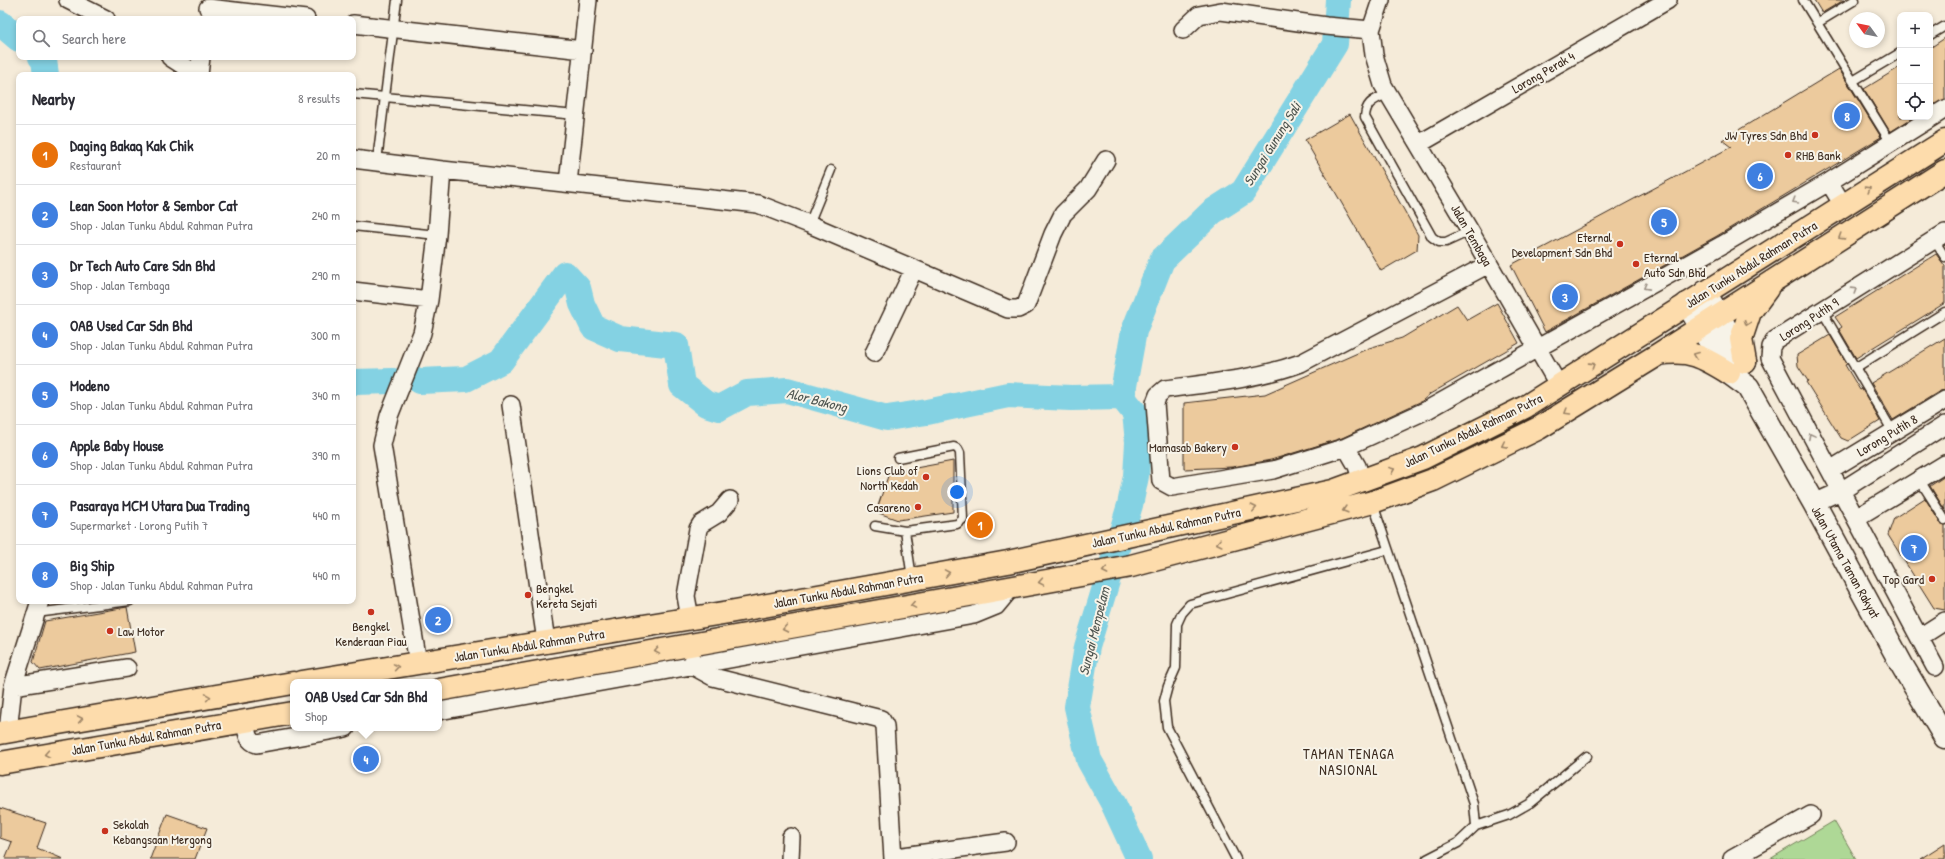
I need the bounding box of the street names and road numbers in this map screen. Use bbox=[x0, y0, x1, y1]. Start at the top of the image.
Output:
street label: Lorong Perak 4 bbox=[1508, 47, 1578, 97]
street label: Jalan Tembaga bbox=[1447, 201, 1497, 269]
street label: Jalan Tunku Abdul Rahman Putra bbox=[1682, 216, 1820, 312]
street label: Lorong Putih 9 bbox=[1776, 293, 1842, 345]
street label: Jalan Tunku Abdul Rahman Putra bbox=[1401, 389, 1545, 471]
street label: Lorong Putih 8 bbox=[1853, 410, 1921, 460]
street label: Jalan Tunku Abdul Rahman Putra bbox=[1090, 502, 1242, 552]
street label: Jalan Utama Taman Rakyat bbox=[1807, 502, 1885, 622]
street label: Jalan Tunku Abdul Rahman Putra bbox=[772, 568, 924, 612]
street label: Jalan Tunku Abdul Rahman Putra bbox=[453, 624, 605, 666]
street label: Jalan Tunku Abdul Rahman Putra bbox=[70, 715, 222, 759]

